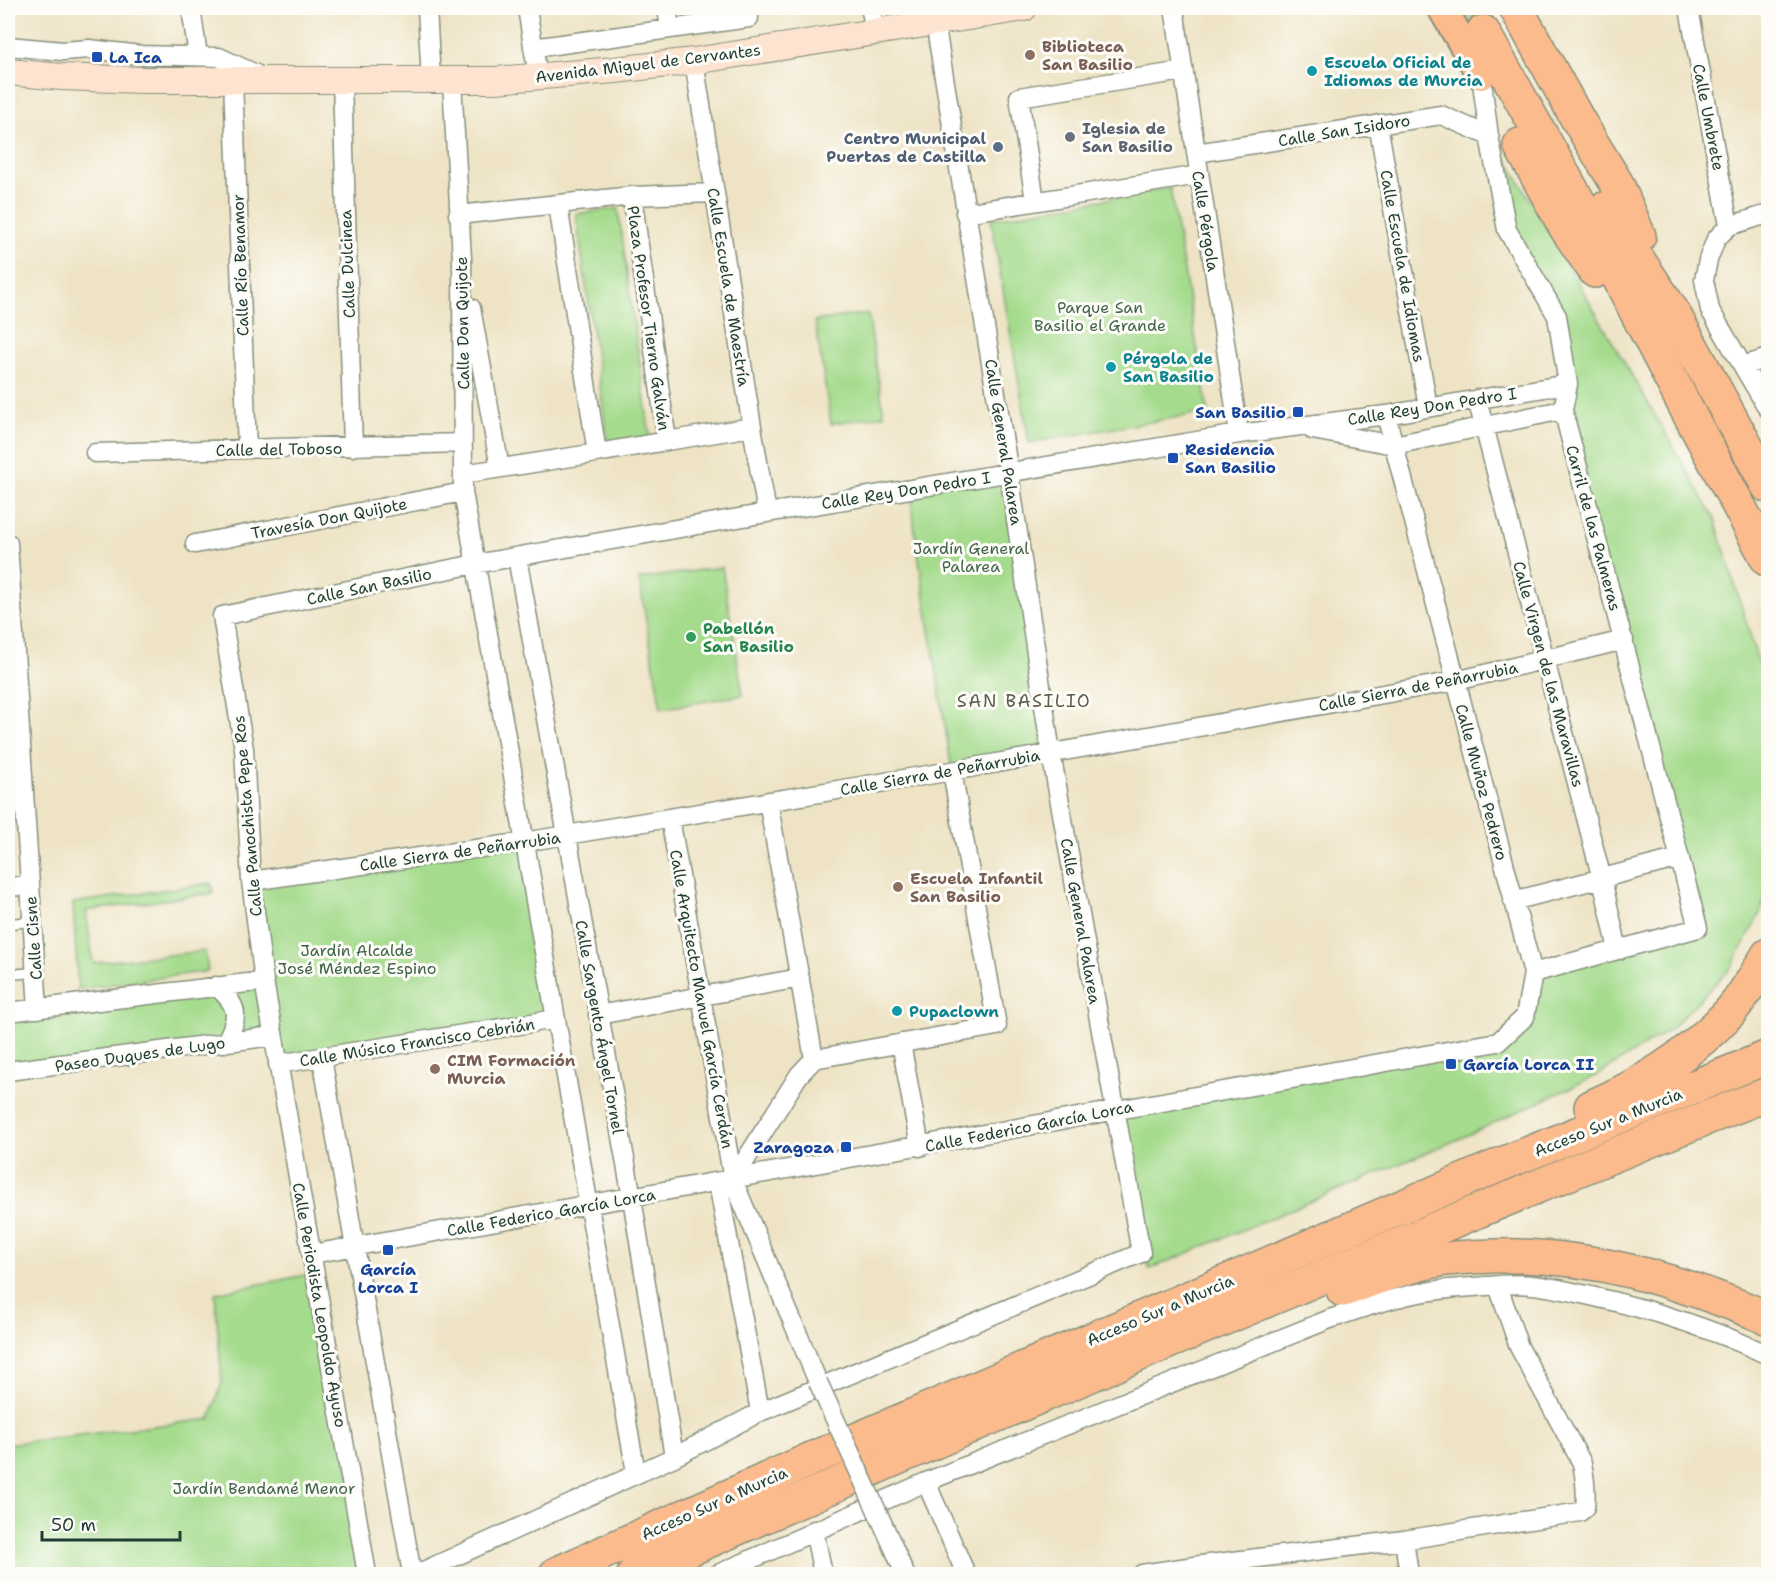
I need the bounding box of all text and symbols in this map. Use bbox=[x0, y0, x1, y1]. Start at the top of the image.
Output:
place label: Biblioteca San Basilio bbox=[1042, 36, 1133, 75]
street label: Avenida Miguel de Cervantes bbox=[534, 39, 762, 88]
place label: La Ica bbox=[109, 47, 162, 68]
marker: Biblioteca San Basilio bbox=[1023, 48, 1037, 62]
marker: La Ica bbox=[90, 50, 104, 64]
place label: Escuela Oficial de Idiomas de Murcia bbox=[1324, 52, 1482, 91]
street label: Calle Umbrete bbox=[1688, 62, 1729, 172]
marker: Escuela Oficial de Idiomas de Murcia bbox=[1305, 64, 1319, 78]
street label: Calle San Isidoro bbox=[1276, 110, 1412, 151]
place label: Iglesia de San Basilio bbox=[1082, 118, 1173, 157]
place label: Centro Municipal Puertas de Castilla bbox=[826, 128, 986, 167]
marker: Iglesia de San Basilio bbox=[1063, 130, 1077, 144]
marker: Centro Municipal Puertas de Castilla bbox=[991, 140, 1005, 154]
street label: Calle Escuela de Idiomas bbox=[1375, 168, 1430, 364]
street label: Calle Pérgola bbox=[1187, 169, 1224, 273]
street label: Calle Escuela de Maestría bbox=[702, 186, 755, 388]
street label: Calle Río Benamor bbox=[228, 193, 253, 337]
street label: Plaza Profesor Tierno Galván bbox=[622, 204, 675, 432]
street label: Calle Dulcinea bbox=[335, 209, 360, 319]
street label: Calle Don Quijote bbox=[451, 256, 474, 390]
park label: Parque San Basilio el Grande bbox=[1034, 297, 1166, 336]
place label: Pérgola de San Basilio bbox=[1123, 348, 1214, 387]
street label: Calle General Palarea bbox=[980, 357, 1027, 527]
marker: Pérgola de San Basilio bbox=[1104, 360, 1118, 374]
street label: Calle Rey Don Pedro I bbox=[1346, 383, 1518, 430]
place label: San Basilio bbox=[1195, 402, 1286, 423]
marker: San Basilio bbox=[1291, 405, 1305, 419]
street label: Calle del Toboso bbox=[216, 438, 342, 461]
place label: Residencia San Basilio bbox=[1185, 439, 1276, 478]
street label: Carril de las Palmeras bbox=[1561, 443, 1626, 613]
marker: Residencia San Basilio bbox=[1166, 451, 1180, 465]
street label: Calle Rey Don Pedro I bbox=[820, 467, 992, 514]
street label: Travesía Don Quijote bbox=[249, 493, 409, 544]
park label: Jardín General Palarea bbox=[913, 538, 1029, 577]
street label: Calle Virgen de las Maravillas bbox=[1508, 559, 1589, 789]
street label: Calle San Basilio bbox=[305, 563, 434, 610]
place label: Pabellón San Basilio bbox=[703, 618, 794, 657]
marker: Pabellón San Basilio bbox=[684, 630, 698, 644]
street label: Calle Sierra de Peñarrubia bbox=[1317, 657, 1520, 716]
district label: SAN BASILIO bbox=[957, 689, 1091, 713]
street label: Calle Muñoz Pedrero bbox=[1451, 702, 1513, 863]
street label: Calle Panochista Pepe Ros bbox=[228, 714, 267, 917]
street label: Calle Sierra de Peñarrubia bbox=[838, 745, 1042, 800]
street label: Calle Sierra de Peñarrubia bbox=[358, 827, 562, 876]
street label: Calle General Palarea bbox=[1056, 837, 1105, 1006]
street label: Calle Arquitecto Manuel García Cerdán bbox=[665, 848, 738, 1150]
place label: Escuela Infantil San Basilio bbox=[910, 868, 1043, 907]
marker: Escuela Infantil San Basilio bbox=[891, 880, 905, 894]
street label: Calle Cisne bbox=[20, 895, 47, 981]
street label: Calle Sargento Ángel Tornel bbox=[570, 919, 629, 1136]
park label: Jardín Alcalde José Méndez Espino bbox=[278, 940, 436, 979]
place label: Pupaclown bbox=[909, 1001, 999, 1022]
marker: Pupaclown bbox=[890, 1004, 904, 1018]
street label: Calle Músico Francisco Cebrián bbox=[298, 1013, 536, 1071]
street label: Paseo Duques de Lugo bbox=[54, 1032, 227, 1077]
place label: CIM Formación Murcia bbox=[447, 1050, 576, 1089]
place label: García Lorca II bbox=[1463, 1054, 1594, 1075]
marker: García Lorca II bbox=[1444, 1057, 1458, 1071]
marker: CIM Formación Murcia bbox=[428, 1062, 442, 1076]
street label: Acceso Sur a Murcia bbox=[1531, 1083, 1685, 1162]
street label: Calle Federico García Lorca bbox=[923, 1096, 1135, 1157]
place label: Zaragoza bbox=[753, 1137, 834, 1158]
marker: Zaragoza bbox=[839, 1140, 853, 1154]
street label: Calle Periodista Leopoldo Ayuso bbox=[288, 1181, 351, 1429]
street label: Calle Federico García Lorca bbox=[445, 1184, 657, 1241]
marker: García Lorca I bbox=[381, 1243, 395, 1257]
place label: García Lorca I bbox=[358, 1259, 418, 1298]
street label: Acceso Sur a Murcia bbox=[1083, 1270, 1237, 1351]
street label: Acceso Sur a Murcia bbox=[638, 1462, 791, 1545]
park label: Jardín Bendamé Menor bbox=[173, 1478, 355, 1499]
scale bar bbox=[42, 1504, 180, 1542]
text: 50 m bbox=[51, 1513, 96, 1537]

